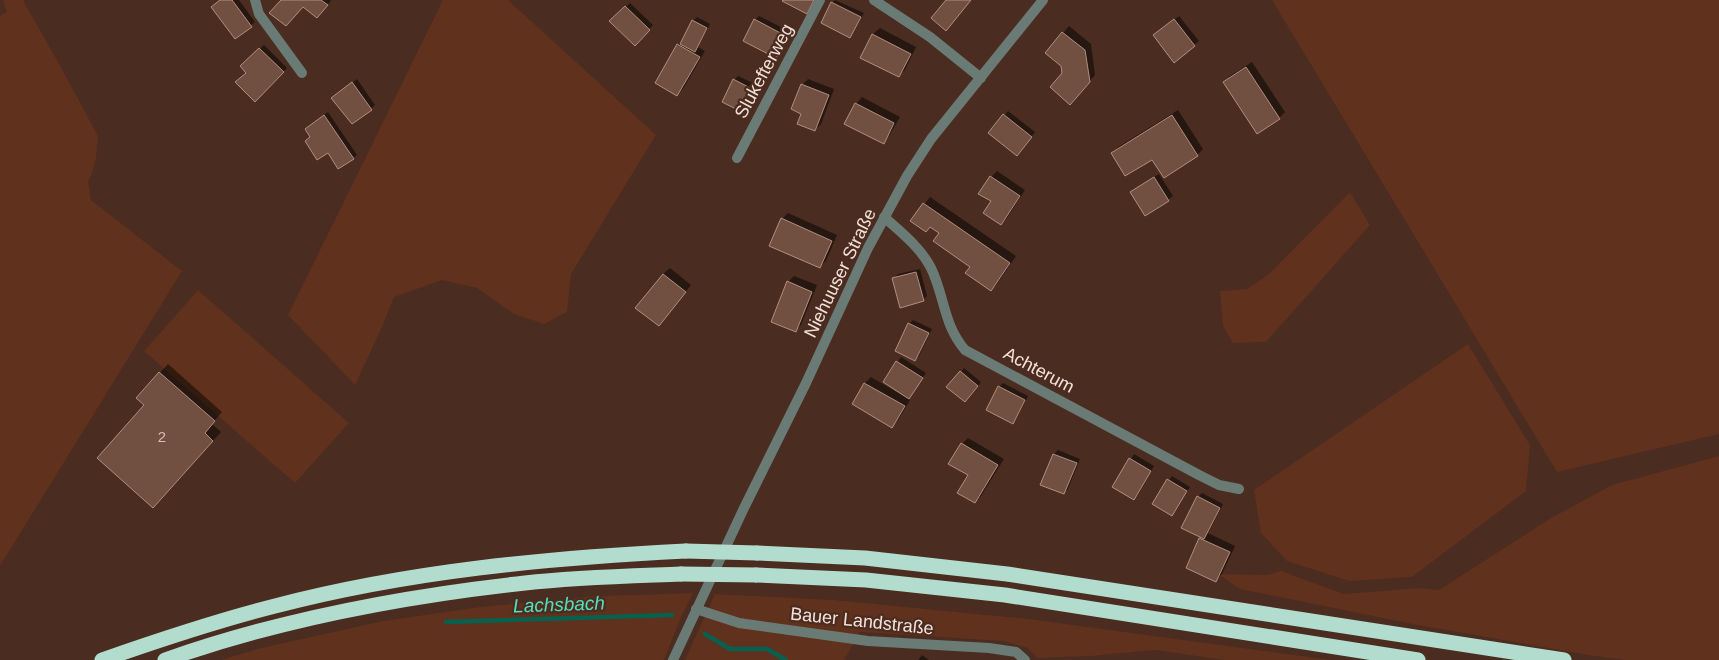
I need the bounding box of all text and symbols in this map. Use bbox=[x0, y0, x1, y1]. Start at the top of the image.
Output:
street label: Slukefterweg bbox=[731, 20, 797, 122]
street label: Niehuuser Straße bbox=[800, 205, 880, 341]
street label: Achterum bbox=[1000, 343, 1078, 397]
house number: 2 bbox=[158, 428, 166, 445]
water label: Lachsbach bbox=[513, 592, 605, 617]
street label: Bauer Landstraße bbox=[789, 604, 935, 638]

